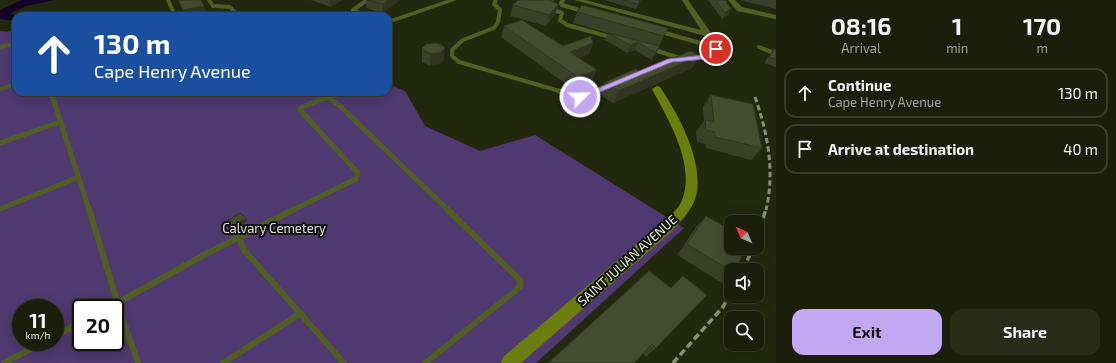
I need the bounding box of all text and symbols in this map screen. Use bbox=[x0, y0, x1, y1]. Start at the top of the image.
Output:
text: 08:16 bbox=[831, 11, 892, 40]
text: 1 bbox=[952, 11, 962, 40]
text: 170 bbox=[1023, 11, 1061, 40]
text: 130 m bbox=[94, 26, 170, 60]
icon: ahead bbox=[28, 28, 80, 80]
pin bbox=[699, 32, 733, 66]
icon: arrive bbox=[705, 38, 727, 60]
text: Arrival bbox=[841, 40, 881, 56]
text: min bbox=[946, 40, 968, 56]
text: m bbox=[1036, 40, 1048, 56]
text: Cape Henry Avenue bbox=[94, 60, 251, 82]
position arrow bbox=[559, 76, 601, 118]
text: Continue bbox=[828, 76, 891, 94]
icon: ahead bbox=[794, 82, 816, 104]
text: 130 m bbox=[1058, 84, 1098, 102]
text: Cape Henry Avenue bbox=[828, 94, 941, 110]
icon: arrive bbox=[794, 138, 816, 160]
text: Arrive at destination bbox=[828, 140, 974, 158]
text: 40 m bbox=[1063, 140, 1098, 158]
street label: SAINT JULIAN AVENUE bbox=[574, 211, 680, 309]
north arrow bbox=[724, 215, 764, 255]
map controls bbox=[724, 215, 764, 351]
park label: Calvary Cemetery bbox=[222, 220, 326, 236]
button: sound bbox=[724, 263, 764, 303]
speed limit sign: 20 bbox=[72, 299, 124, 351]
text: 11 bbox=[29, 308, 47, 332]
button: Exit bbox=[792, 309, 942, 355]
button: Share bbox=[950, 309, 1100, 355]
button: search bbox=[724, 311, 764, 351]
text: km/h bbox=[26, 329, 50, 341]

